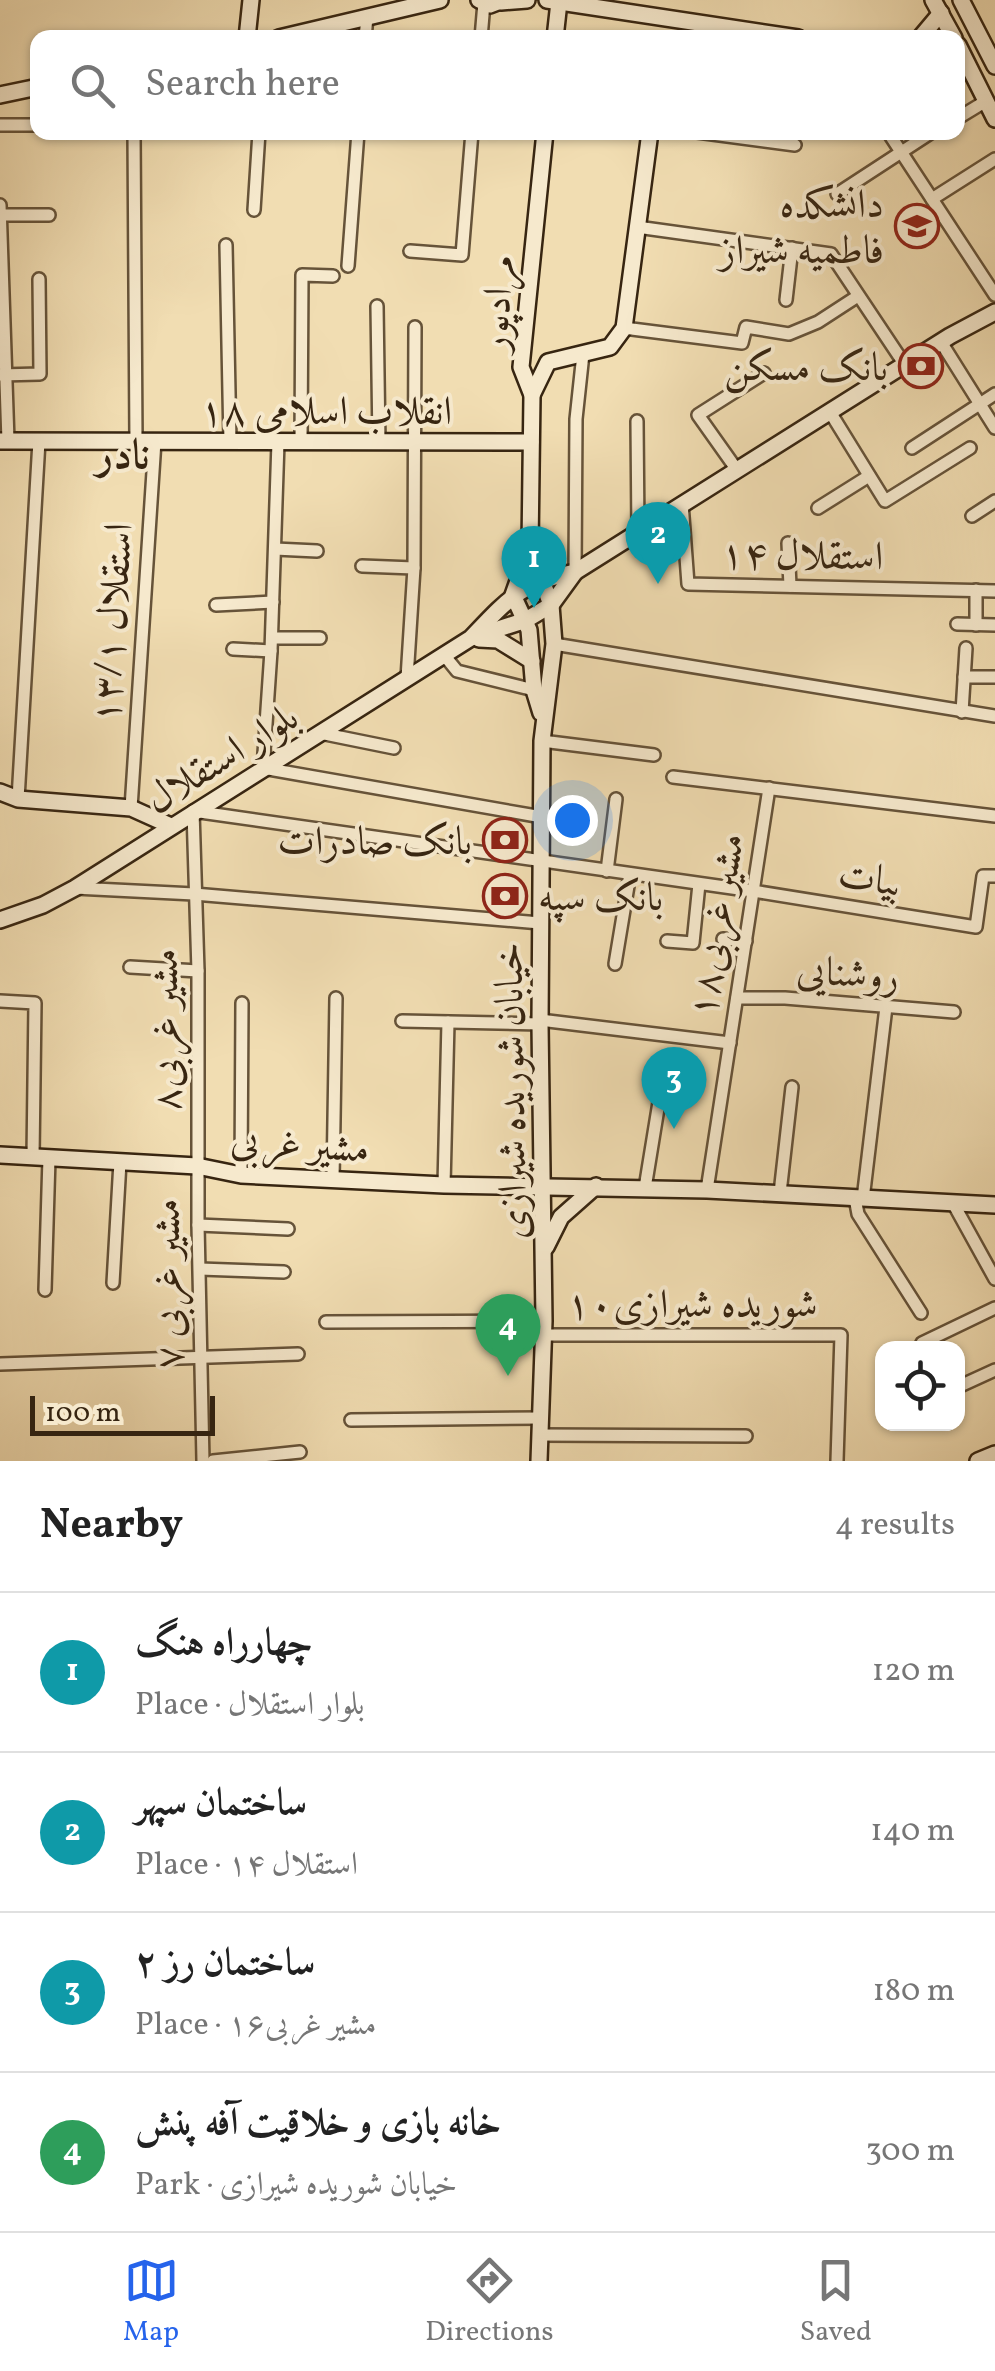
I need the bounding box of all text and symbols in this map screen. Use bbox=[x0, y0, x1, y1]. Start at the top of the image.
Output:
search box bbox=[30, 30, 965, 140]
icon: search bbox=[65, 58, 120, 113]
text: Search here bbox=[145, 59, 340, 112]
place label: دانشکده فاطمیه شیراز bbox=[716, 179, 884, 281]
school or university icon: دانشکده فاطمیه شیراز bbox=[894, 203, 940, 249]
street label: مرادپور bbox=[468, 253, 532, 358]
place label: بانک مسکن bbox=[724, 342, 888, 398]
bank icon: بانک مسکن bbox=[898, 343, 944, 389]
street label: ۱۸ انقلاب اسلامی bbox=[200, 386, 452, 442]
district label: نادر bbox=[92, 428, 150, 487]
pin: 2 bbox=[626, 502, 690, 584]
street label: ۱۳/۱ استقلال bbox=[80, 521, 150, 725]
pin: 1 bbox=[502, 526, 566, 608]
street label: استقلال ۱۴ bbox=[720, 529, 884, 587]
street label: بلوار استقلال bbox=[136, 691, 311, 829]
your location bbox=[547, 795, 598, 846]
place label: بانک صادرات bbox=[278, 816, 472, 872]
bank icon: بانک صادرات bbox=[482, 817, 528, 863]
street label: مشیر غربی۱۸ bbox=[677, 829, 761, 1022]
street label: بیات bbox=[834, 848, 905, 914]
place label: بانک سپه bbox=[538, 872, 663, 928]
bank icon: بانک سپه bbox=[482, 873, 528, 919]
street label: خیابان شوریده شیرازی bbox=[483, 942, 545, 1240]
street label: روشنایی bbox=[794, 944, 901, 1008]
street label: مشیر غربی۸ bbox=[139, 948, 197, 1112]
pin: 3 bbox=[642, 1046, 706, 1129]
street label: مشیر غربی bbox=[228, 1114, 371, 1180]
street label: مشیر غربی ۷ bbox=[141, 1198, 199, 1370]
street label: ۱۰شوریده شیرازی bbox=[566, 1279, 818, 1335]
pin: 4 bbox=[476, 1294, 540, 1376]
map controls bbox=[875, 1341, 965, 1431]
button: locate bbox=[875, 1341, 965, 1431]
scale bar bbox=[30, 1391, 215, 1436]
text: 100 m bbox=[45, 1394, 120, 1433]
text: Nearby bbox=[40, 1497, 183, 1556]
text: 4 results bbox=[835, 1504, 955, 1548]
text: چهارراه هنگ bbox=[135, 1618, 313, 1671]
text: 1 bbox=[66, 1650, 79, 1694]
text: 120 m bbox=[872, 1650, 955, 1694]
text: Place · بلوار استقلال bbox=[135, 1684, 365, 1728]
text: ساختمان سپهر bbox=[135, 1778, 307, 1831]
text: 2 bbox=[64, 1810, 81, 1854]
text: 140 m bbox=[870, 1810, 955, 1854]
text: Place · استقلال ۱۴ bbox=[135, 1844, 358, 1888]
text: ساختمان رز ۲ bbox=[135, 1938, 315, 1991]
text: 3 bbox=[64, 1970, 81, 2014]
text: 180 m bbox=[872, 1970, 955, 2014]
text: Place · مشیر غربی۱۶ bbox=[135, 2004, 376, 2048]
text: خانه بازی و خلاقیت آفه پنش bbox=[135, 2098, 501, 2151]
text: 4 bbox=[63, 2130, 82, 2174]
text: 300 m bbox=[865, 2130, 955, 2174]
text: Park · خیابان شوریده شیرازی bbox=[135, 2164, 457, 2208]
tab: Map bbox=[123, 2253, 179, 2352]
tab: Directions bbox=[425, 2253, 554, 2352]
tab: Saved bbox=[800, 2253, 872, 2352]

